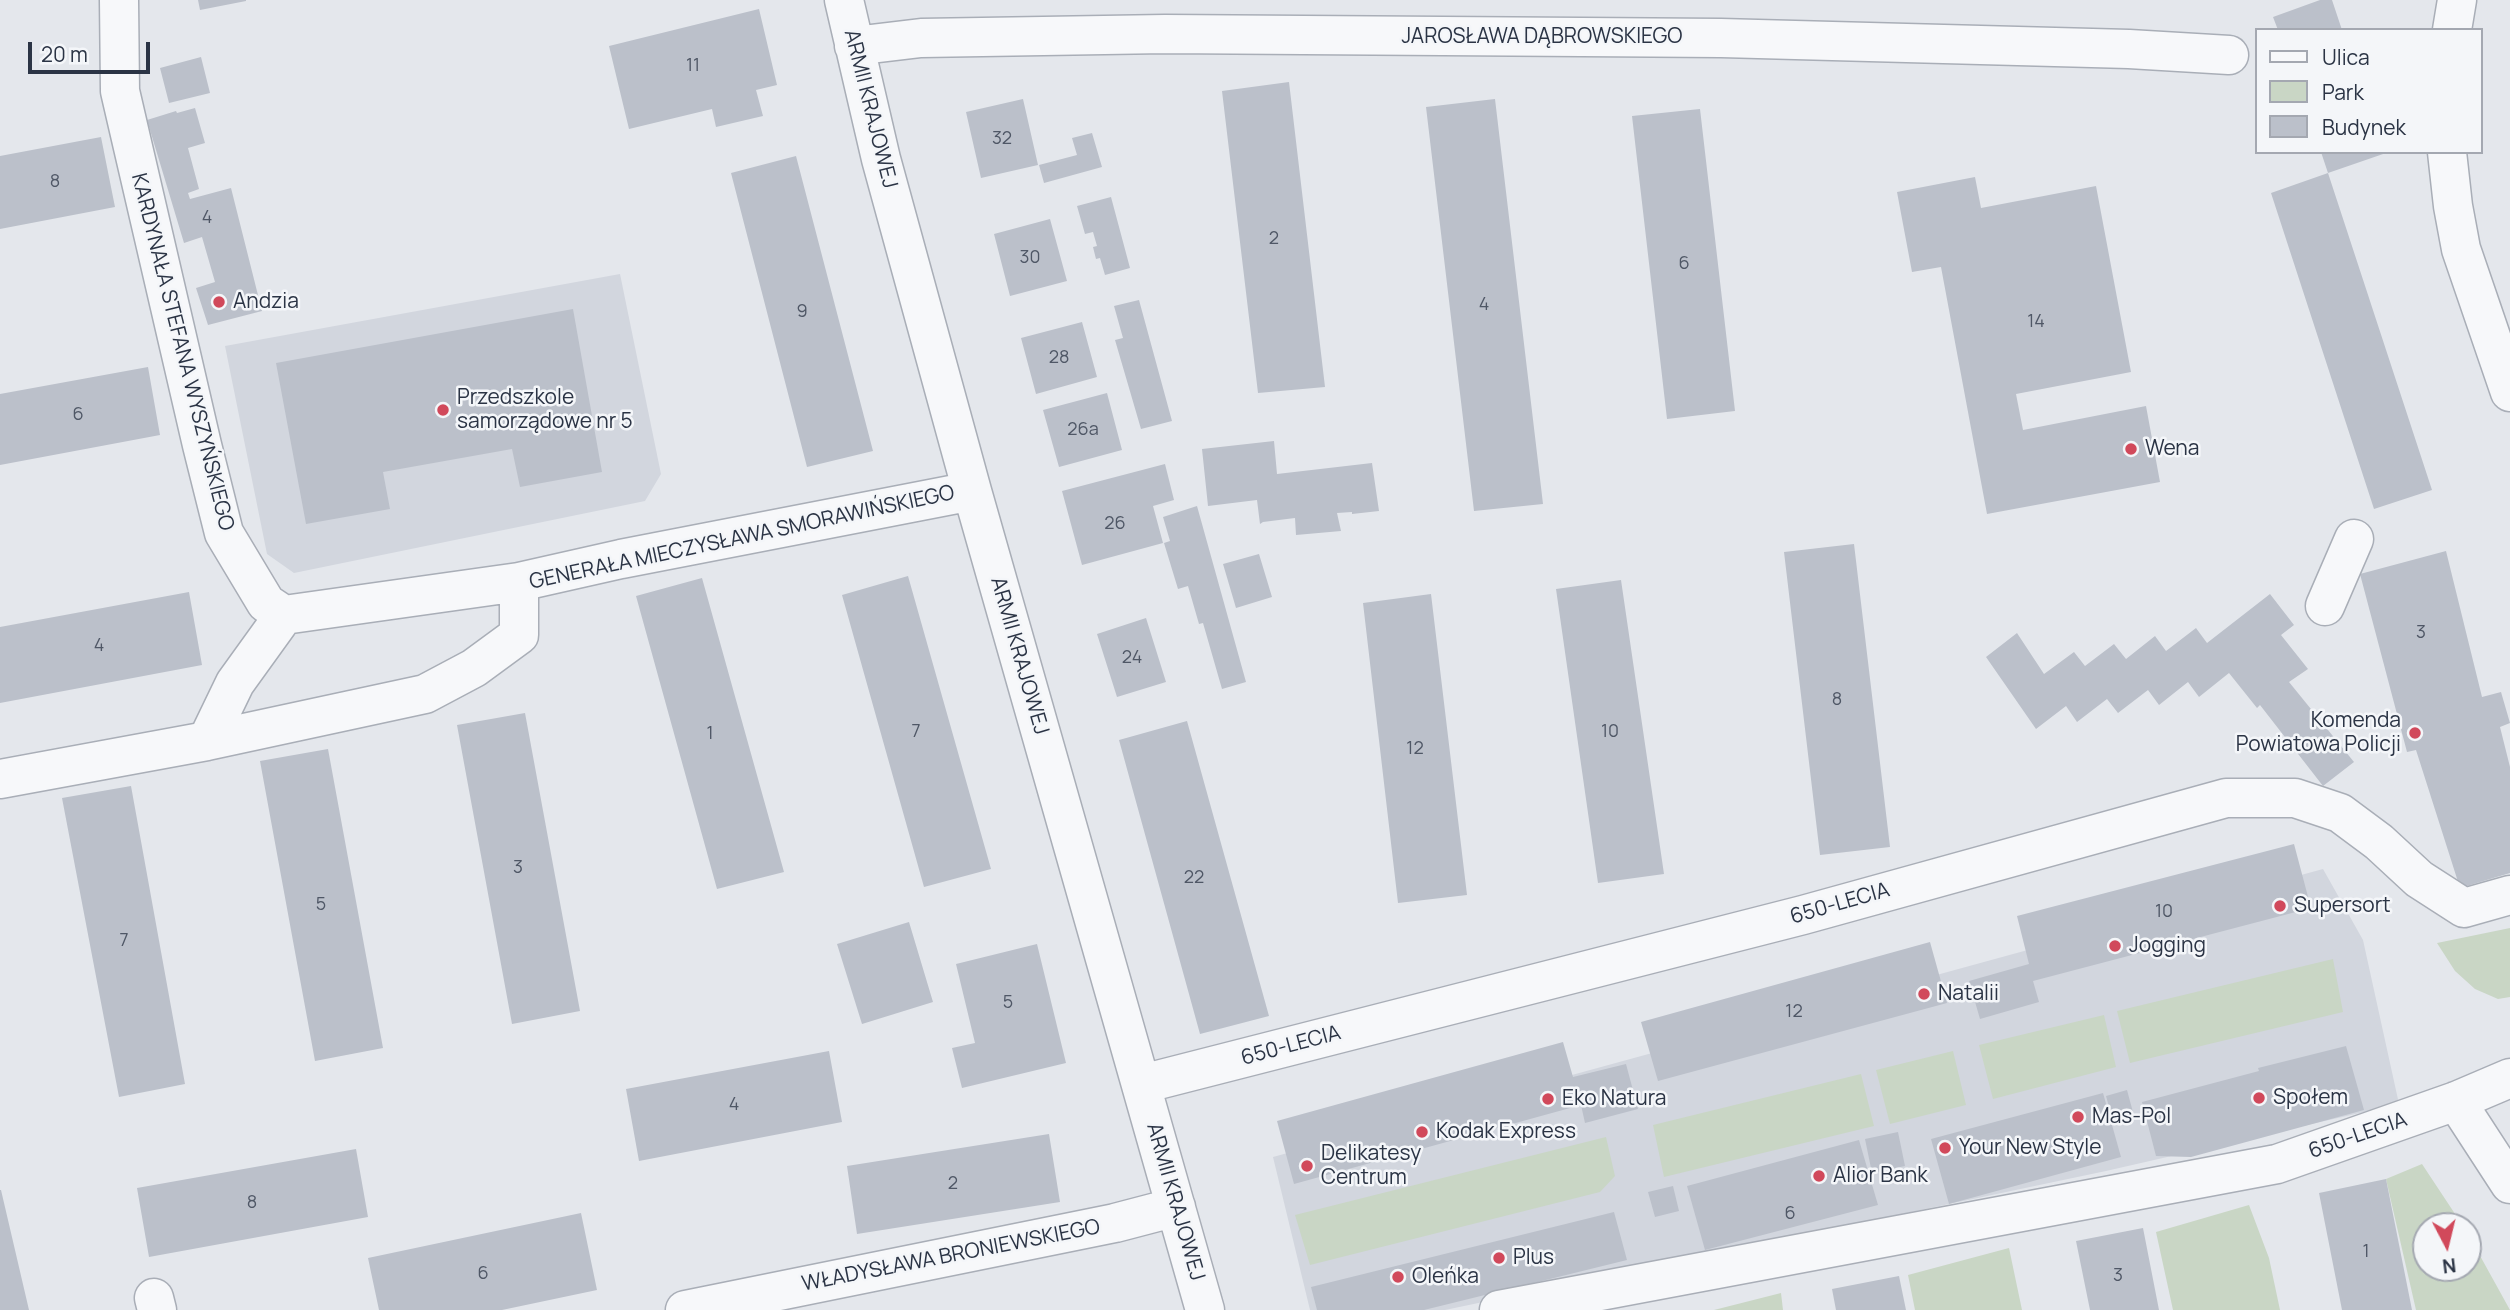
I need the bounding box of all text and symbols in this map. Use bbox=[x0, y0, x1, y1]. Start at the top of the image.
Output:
street label: JAROSŁAWA DĄBROWSKIEGO bbox=[1402, 24, 1682, 50]
street label: ARMII KRAJOWEJ bbox=[838, 27, 902, 191]
scale bar bbox=[32, 28, 154, 72]
legend bbox=[2254, 28, 2482, 154]
text: 20 m bbox=[41, 40, 88, 68]
text: Ulica bbox=[2322, 43, 2370, 71]
house number: 11 bbox=[686, 55, 700, 77]
text: Park bbox=[2322, 78, 2364, 106]
text: Budynek bbox=[2322, 113, 2406, 141]
house number: 32 bbox=[992, 128, 1012, 150]
house number: 8 bbox=[50, 171, 60, 193]
street label: KARDYNAŁA STEFANA WYSZYŃSKIEGO bbox=[125, 171, 239, 533]
house number: 4 bbox=[202, 207, 212, 229]
house number: 2 bbox=[1269, 228, 1279, 250]
house number: 30 bbox=[1020, 247, 1040, 269]
house number: 6 bbox=[1678, 253, 1690, 275]
place label: Andzia bbox=[233, 289, 299, 315]
marker: Andzia bbox=[211, 294, 227, 310]
house number: 4 bbox=[1479, 294, 1489, 316]
house number: 9 bbox=[796, 301, 808, 323]
house number: 14 bbox=[2027, 311, 2045, 333]
house number: 28 bbox=[1049, 347, 1069, 369]
place label: Przedszkole samorządowe nr 5 bbox=[457, 385, 633, 435]
marker: Przedszkole samorządowe nr 5 bbox=[435, 402, 451, 418]
house number: 6 bbox=[72, 404, 84, 426]
house number: 26a bbox=[1067, 419, 1099, 441]
place label: Wena bbox=[2145, 436, 2199, 462]
marker: Wena bbox=[2123, 441, 2139, 457]
street label: GENERAŁA MIECZYSŁAWA SMORAWIŃSKIEGO bbox=[527, 481, 957, 595]
house number: 26 bbox=[1104, 513, 1126, 535]
street label: ARMII KRAJOWEJ bbox=[984, 574, 1054, 738]
house number: 3 bbox=[2416, 622, 2426, 644]
house number: 4 bbox=[94, 635, 104, 657]
house number: 24 bbox=[1122, 647, 1142, 669]
house number: 8 bbox=[1832, 689, 1842, 711]
place label: Komenda Powiatowa Policji bbox=[2236, 708, 2401, 758]
house number: 7 bbox=[911, 721, 921, 743]
house number: 10 bbox=[1601, 721, 1619, 743]
house number: 1 bbox=[706, 723, 714, 745]
marker: Komenda Powiatowa Policji bbox=[2407, 725, 2423, 741]
house number: 12 bbox=[1406, 738, 1424, 760]
house number: 3 bbox=[513, 857, 523, 879]
house number: 22 bbox=[1184, 867, 1204, 889]
street label: 650-LECIA bbox=[1787, 878, 1893, 930]
place label: Supersort bbox=[2294, 893, 2391, 919]
house number: 5 bbox=[316, 894, 326, 916]
marker: Supersort bbox=[2272, 898, 2288, 914]
house number: 10 bbox=[2155, 901, 2173, 923]
house number: 7 bbox=[119, 930, 129, 952]
place label: Jogging bbox=[2129, 933, 2206, 959]
marker: Jogging bbox=[2107, 938, 2123, 954]
place label: Natalii bbox=[1938, 981, 1999, 1007]
marker: Natalii bbox=[1916, 986, 1932, 1002]
house number: 5 bbox=[1003, 992, 1013, 1014]
house number: 12 bbox=[1785, 1001, 1803, 1023]
street label: 650-LECIA bbox=[1238, 1021, 1344, 1071]
place label: Społem bbox=[2273, 1085, 2348, 1111]
place label: Eko Natura bbox=[1562, 1086, 1667, 1112]
marker: Społem bbox=[2251, 1090, 2267, 1106]
marker: Eko Natura bbox=[1540, 1091, 1556, 1107]
house number: 4 bbox=[729, 1094, 739, 1116]
place label: Mas-Pol bbox=[2092, 1104, 2171, 1130]
street label: 650-LECIA bbox=[2306, 1107, 2410, 1165]
marker: Mas-Pol bbox=[2070, 1109, 2086, 1125]
place label: Kodak Express bbox=[1436, 1119, 1576, 1145]
street label: ARMII KRAJOWEJ bbox=[1140, 1120, 1210, 1284]
marker: Kodak Express bbox=[1414, 1124, 1430, 1140]
place label: Your New Style bbox=[1959, 1135, 2102, 1161]
marker: Your New Style bbox=[1937, 1140, 1953, 1156]
place label: Delikatesy Centrum bbox=[1321, 1141, 1421, 1191]
marker: Delikatesy Centrum bbox=[1299, 1158, 1315, 1174]
place label: Alior Bank bbox=[1833, 1163, 1928, 1189]
marker: Alior Bank bbox=[1811, 1168, 1827, 1184]
house number: 2 bbox=[948, 1173, 958, 1195]
house number: 8 bbox=[247, 1192, 257, 1214]
house number: 6 bbox=[1784, 1203, 1796, 1225]
north arrow bbox=[2412, 1212, 2482, 1282]
street label: WŁADYSŁAWA BRONIEWSKIEGO bbox=[800, 1215, 1102, 1297]
house number: 1 bbox=[2362, 1241, 2370, 1263]
place label: Plus bbox=[1513, 1245, 1554, 1271]
marker: Plus bbox=[1491, 1250, 1507, 1266]
text: N bbox=[2441, 1252, 2458, 1280]
house number: 6 bbox=[477, 1263, 489, 1285]
place label: Oleńka bbox=[1412, 1264, 1479, 1290]
house number: 3 bbox=[2113, 1265, 2123, 1287]
marker: Oleńka bbox=[1390, 1269, 1406, 1285]

